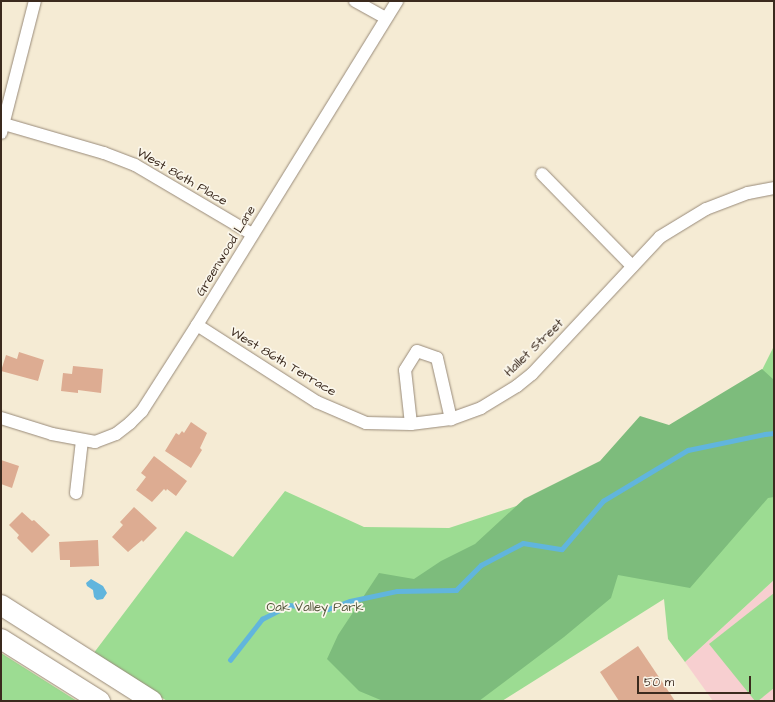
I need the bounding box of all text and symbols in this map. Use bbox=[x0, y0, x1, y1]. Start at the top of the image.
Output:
street label: West 86th Place bbox=[134, 145, 230, 209]
street label: Greenwood Lane bbox=[193, 203, 259, 299]
street label: Hallet Street bbox=[501, 316, 567, 380]
street label: West 86th Terrace bbox=[227, 324, 339, 400]
park label: Oak Valley Park bbox=[267, 599, 363, 615]
scale bar bbox=[639, 668, 753, 694]
text: 50 m bbox=[644, 674, 674, 691]

